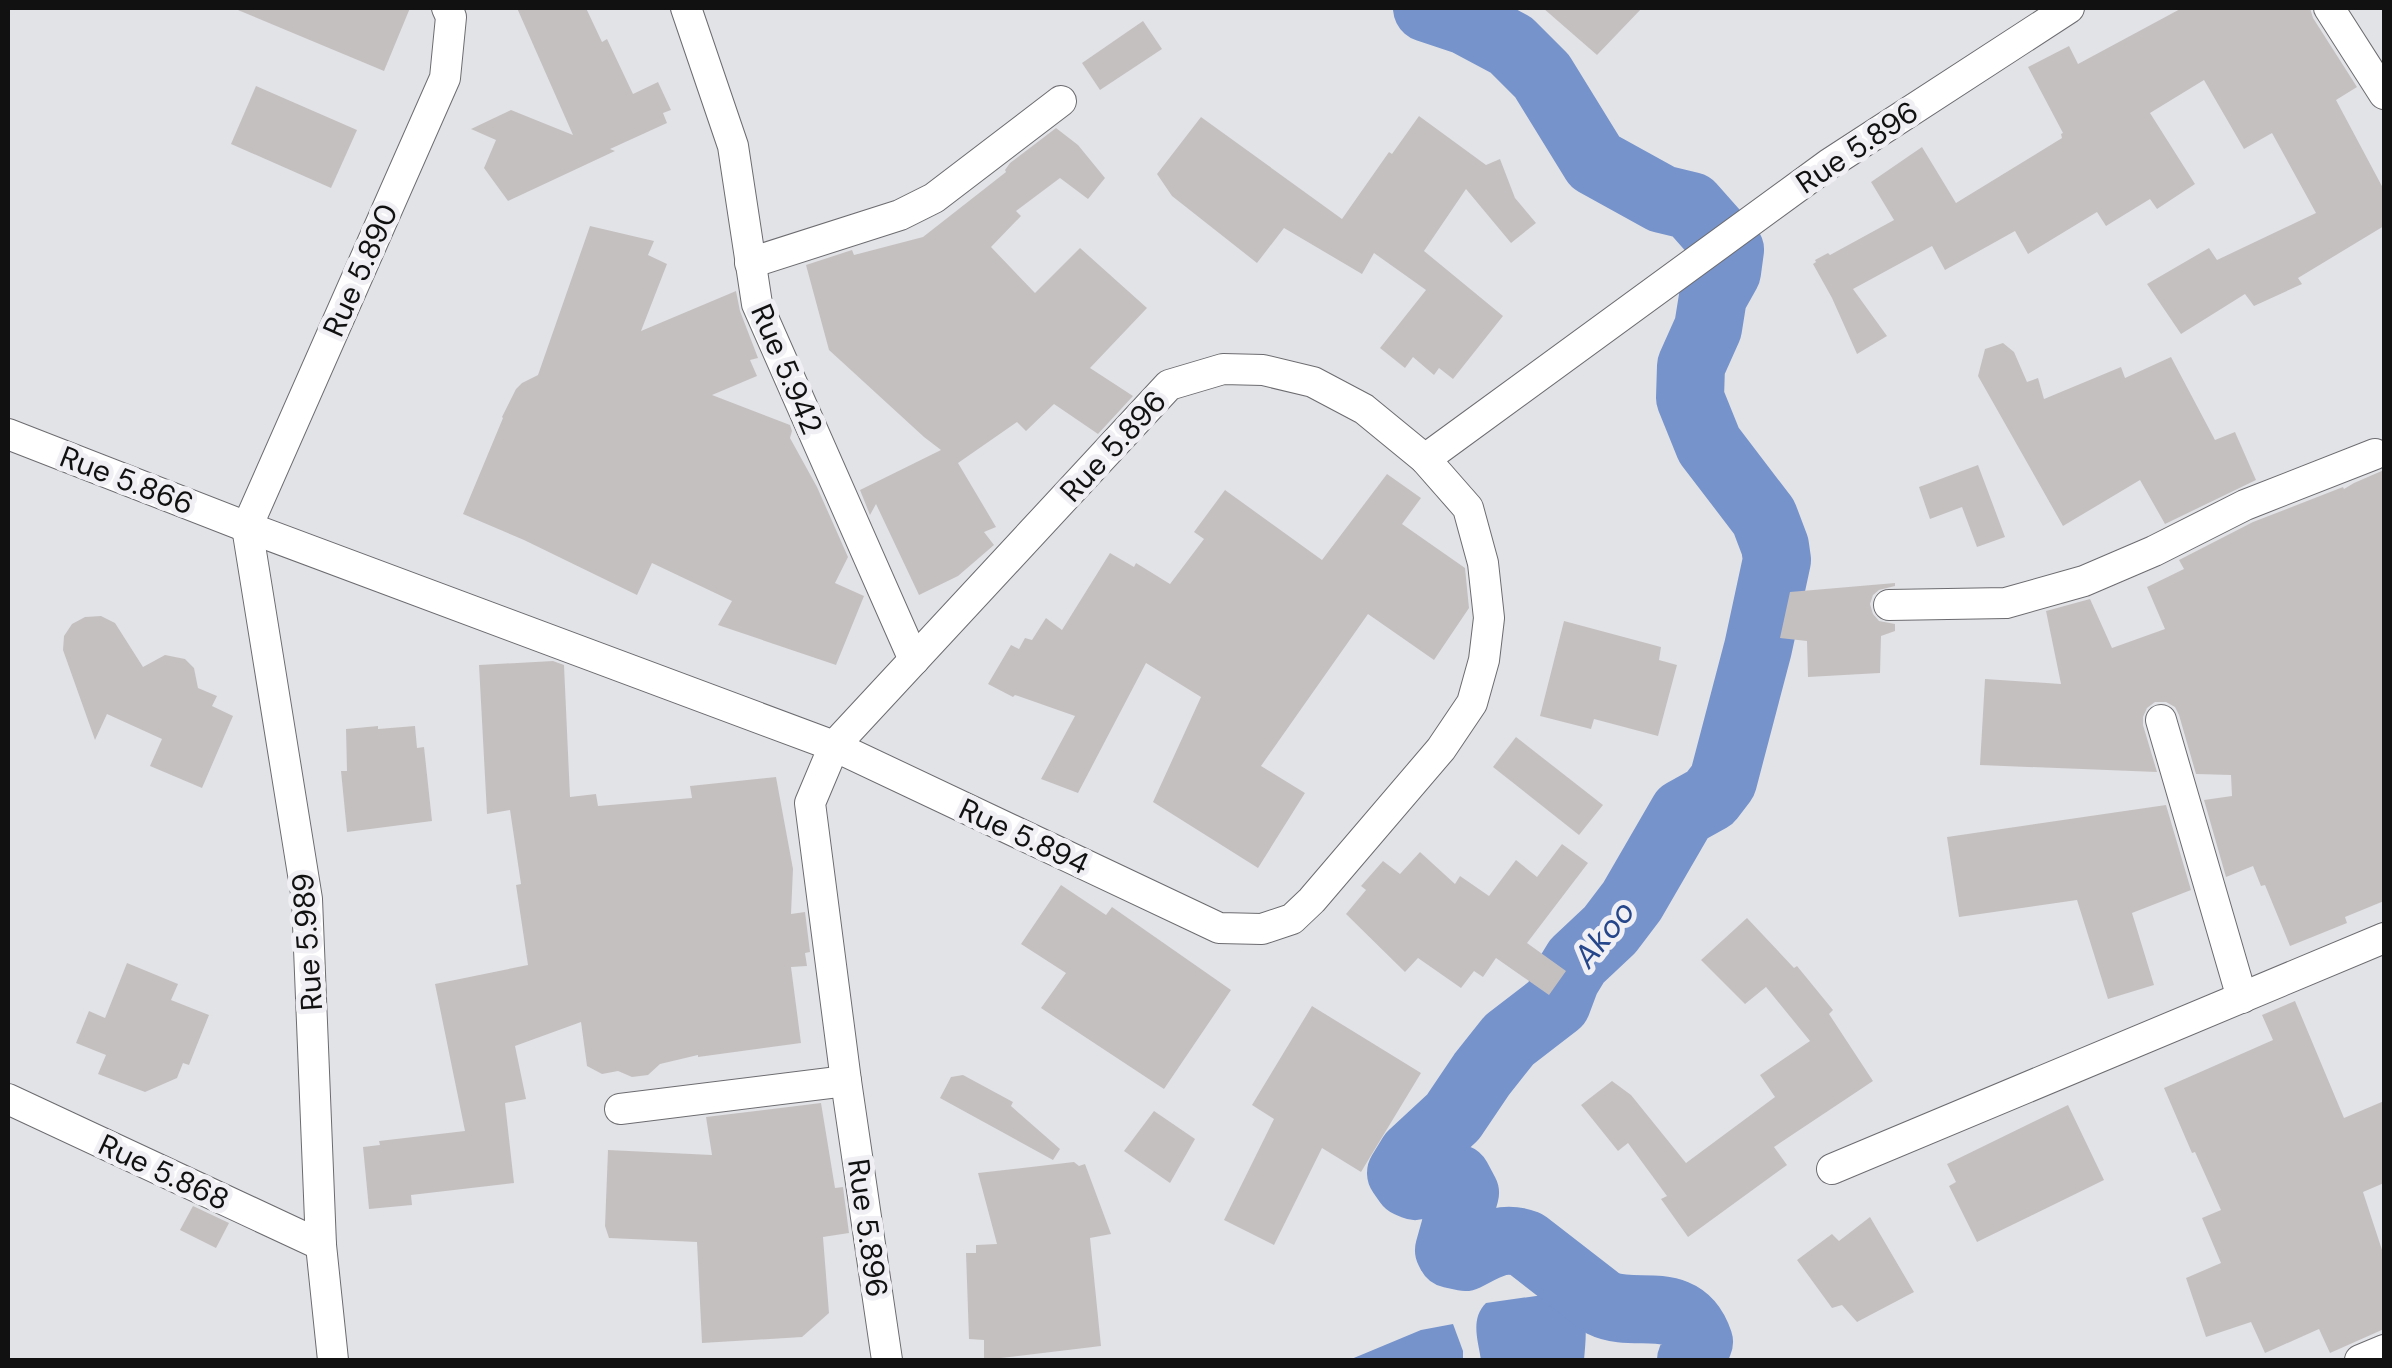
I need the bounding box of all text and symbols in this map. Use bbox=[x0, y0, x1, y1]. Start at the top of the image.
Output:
street label: Rue 5.896 bbox=[1788, 92, 1926, 202]
street label: Rue 5.890 bbox=[314, 198, 406, 342]
street label: Rue 5.942 bbox=[742, 298, 832, 440]
street label: Rue 5.896 bbox=[1051, 382, 1175, 510]
street label: Rue 5.866 bbox=[55, 437, 199, 523]
street label: Rue 5.894 bbox=[953, 789, 1095, 883]
street label: Rue 5.989 bbox=[283, 872, 331, 1012]
water label: Akoo bbox=[1563, 892, 1644, 977]
street label: Rue 5.868 bbox=[93, 1125, 235, 1219]
street label: Rue 5.896 bbox=[839, 1156, 897, 1300]

